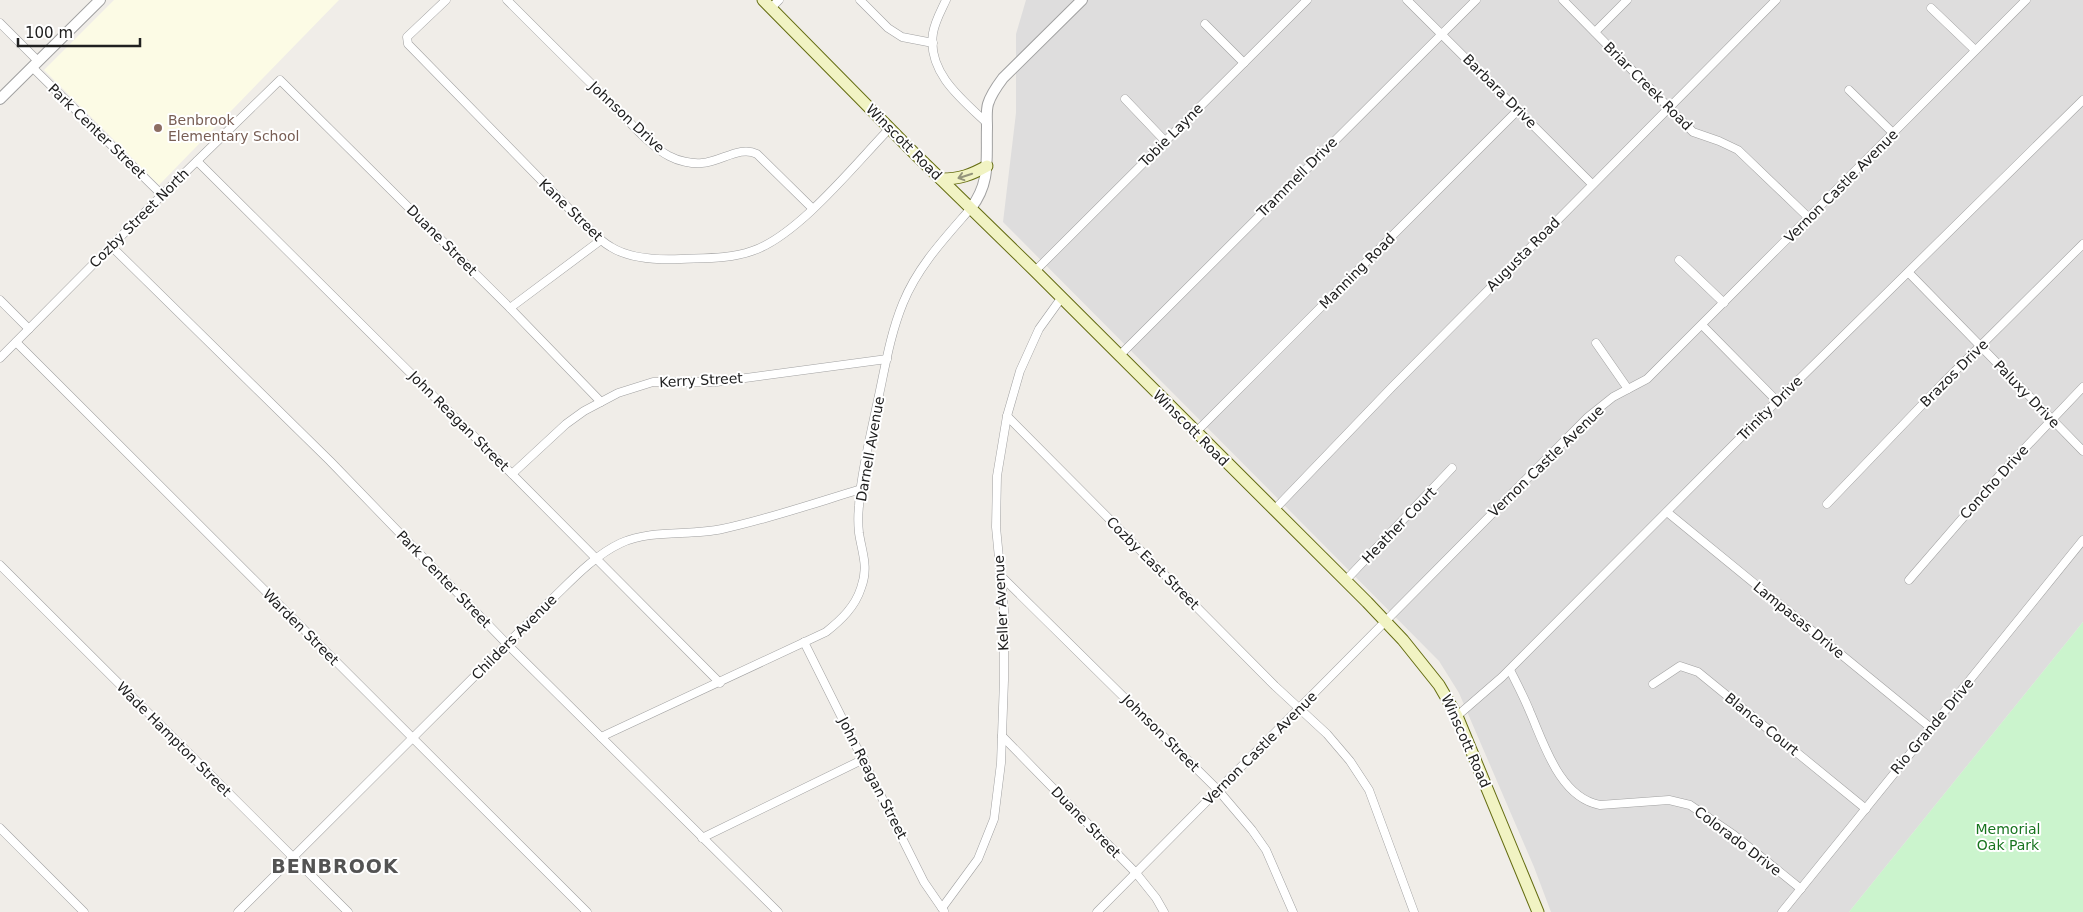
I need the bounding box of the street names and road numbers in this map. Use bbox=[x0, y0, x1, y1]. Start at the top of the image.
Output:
street label: Briar Creek Road bbox=[1601, 39, 1695, 133]
street label: Barbara Drive bbox=[1460, 51, 1540, 131]
street label: Johnson Drive bbox=[585, 77, 668, 156]
street label: Park Center Street bbox=[45, 80, 149, 182]
street label: Tobie Layne bbox=[1135, 100, 1206, 171]
street label: Winscott Road bbox=[863, 101, 945, 183]
street label: Vernon Castle Avenue bbox=[1781, 126, 1901, 246]
street label: Trammell Drive bbox=[1253, 134, 1340, 221]
street label: Cozby Street North bbox=[86, 165, 192, 271]
street label: Kane Street bbox=[536, 176, 606, 245]
street label: Duane Street bbox=[404, 202, 481, 279]
street label: Augusta Road bbox=[1483, 214, 1563, 294]
street label: Manning Road bbox=[1316, 230, 1398, 312]
street label: Brazos Drive bbox=[1917, 336, 1991, 410]
street label: Paluxy Drive bbox=[1991, 357, 2063, 431]
street label: John Reagan Street bbox=[405, 367, 513, 475]
street label: Kerry Street bbox=[659, 370, 744, 390]
street label: Trinity Drive bbox=[1734, 372, 1806, 444]
street label: Winscott Road bbox=[1150, 387, 1232, 469]
street label: Darnell Avenue bbox=[853, 395, 887, 503]
street label: Vernon Castle Avenue bbox=[1485, 402, 1607, 520]
street label: Concho Drive bbox=[1957, 442, 2031, 522]
street label: Heather Court bbox=[1359, 483, 1440, 566]
street label: Cozby East Street bbox=[1103, 513, 1203, 613]
street label: Park Center Street bbox=[393, 527, 495, 631]
street label: Keller Avenue bbox=[991, 555, 1011, 651]
street label: Lampasas Drive bbox=[1750, 578, 1848, 662]
street label: Warden Street bbox=[260, 586, 343, 669]
street label: Childers Avenue bbox=[468, 591, 560, 683]
street label: Rio Grande Drive bbox=[1887, 675, 1977, 777]
street label: Wade Hampton Street bbox=[114, 679, 235, 800]
street label: Vernon Castle Avenue bbox=[1200, 688, 1320, 808]
street label: Blanca Court bbox=[1722, 689, 1802, 759]
street label: Johnson Street bbox=[1119, 691, 1203, 775]
street label: Winscott Road bbox=[1438, 692, 1494, 790]
street label: John Reagan Street bbox=[835, 714, 911, 842]
street label: Duane Street bbox=[1048, 783, 1124, 861]
street label: Colorado Drive bbox=[1692, 803, 1784, 879]

